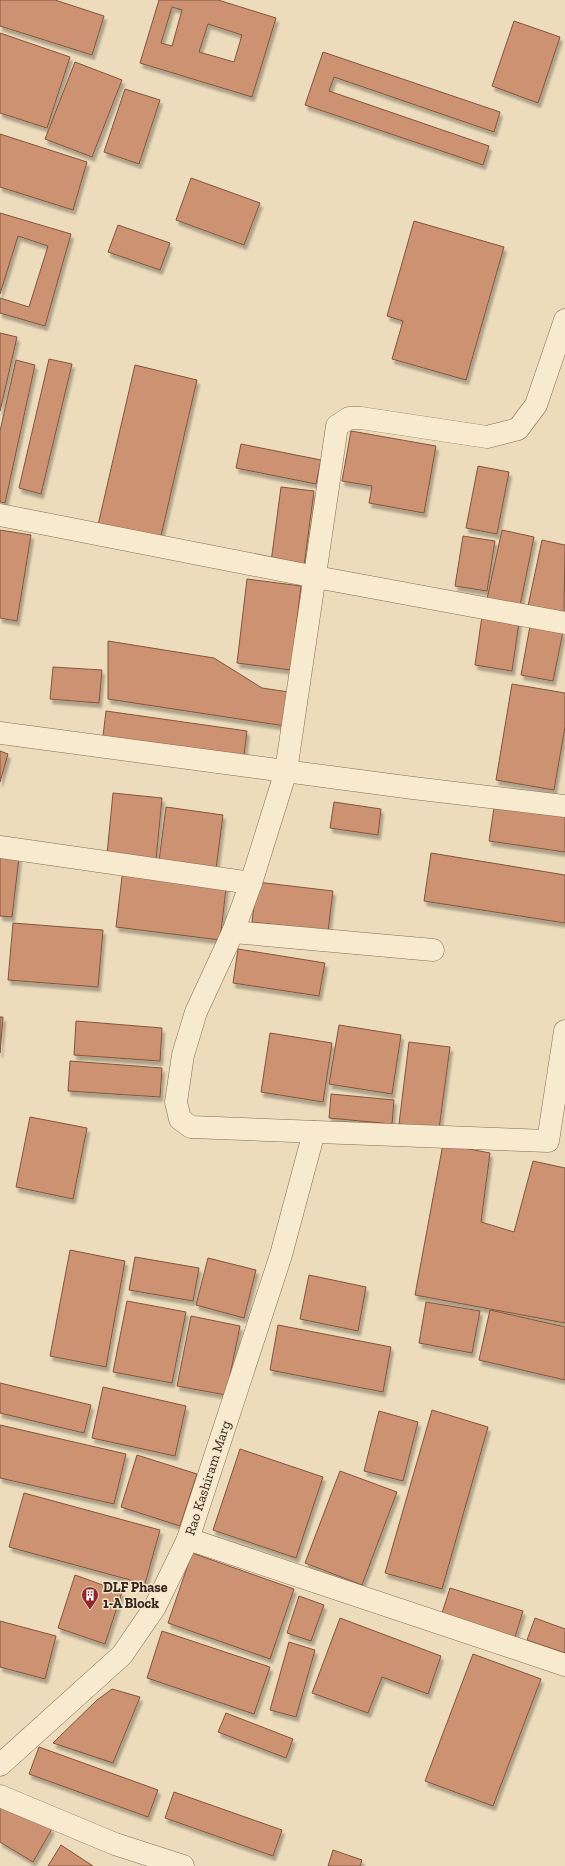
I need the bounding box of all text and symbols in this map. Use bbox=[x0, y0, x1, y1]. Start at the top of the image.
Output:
street label: Rao Kashiram Marg bbox=[181, 1418, 235, 1538]
place label: DLF Phase 1-A Block bbox=[103, 1579, 168, 1612]
building icon: DLF Phase 1-A Block bbox=[80, 1585, 100, 1610]

